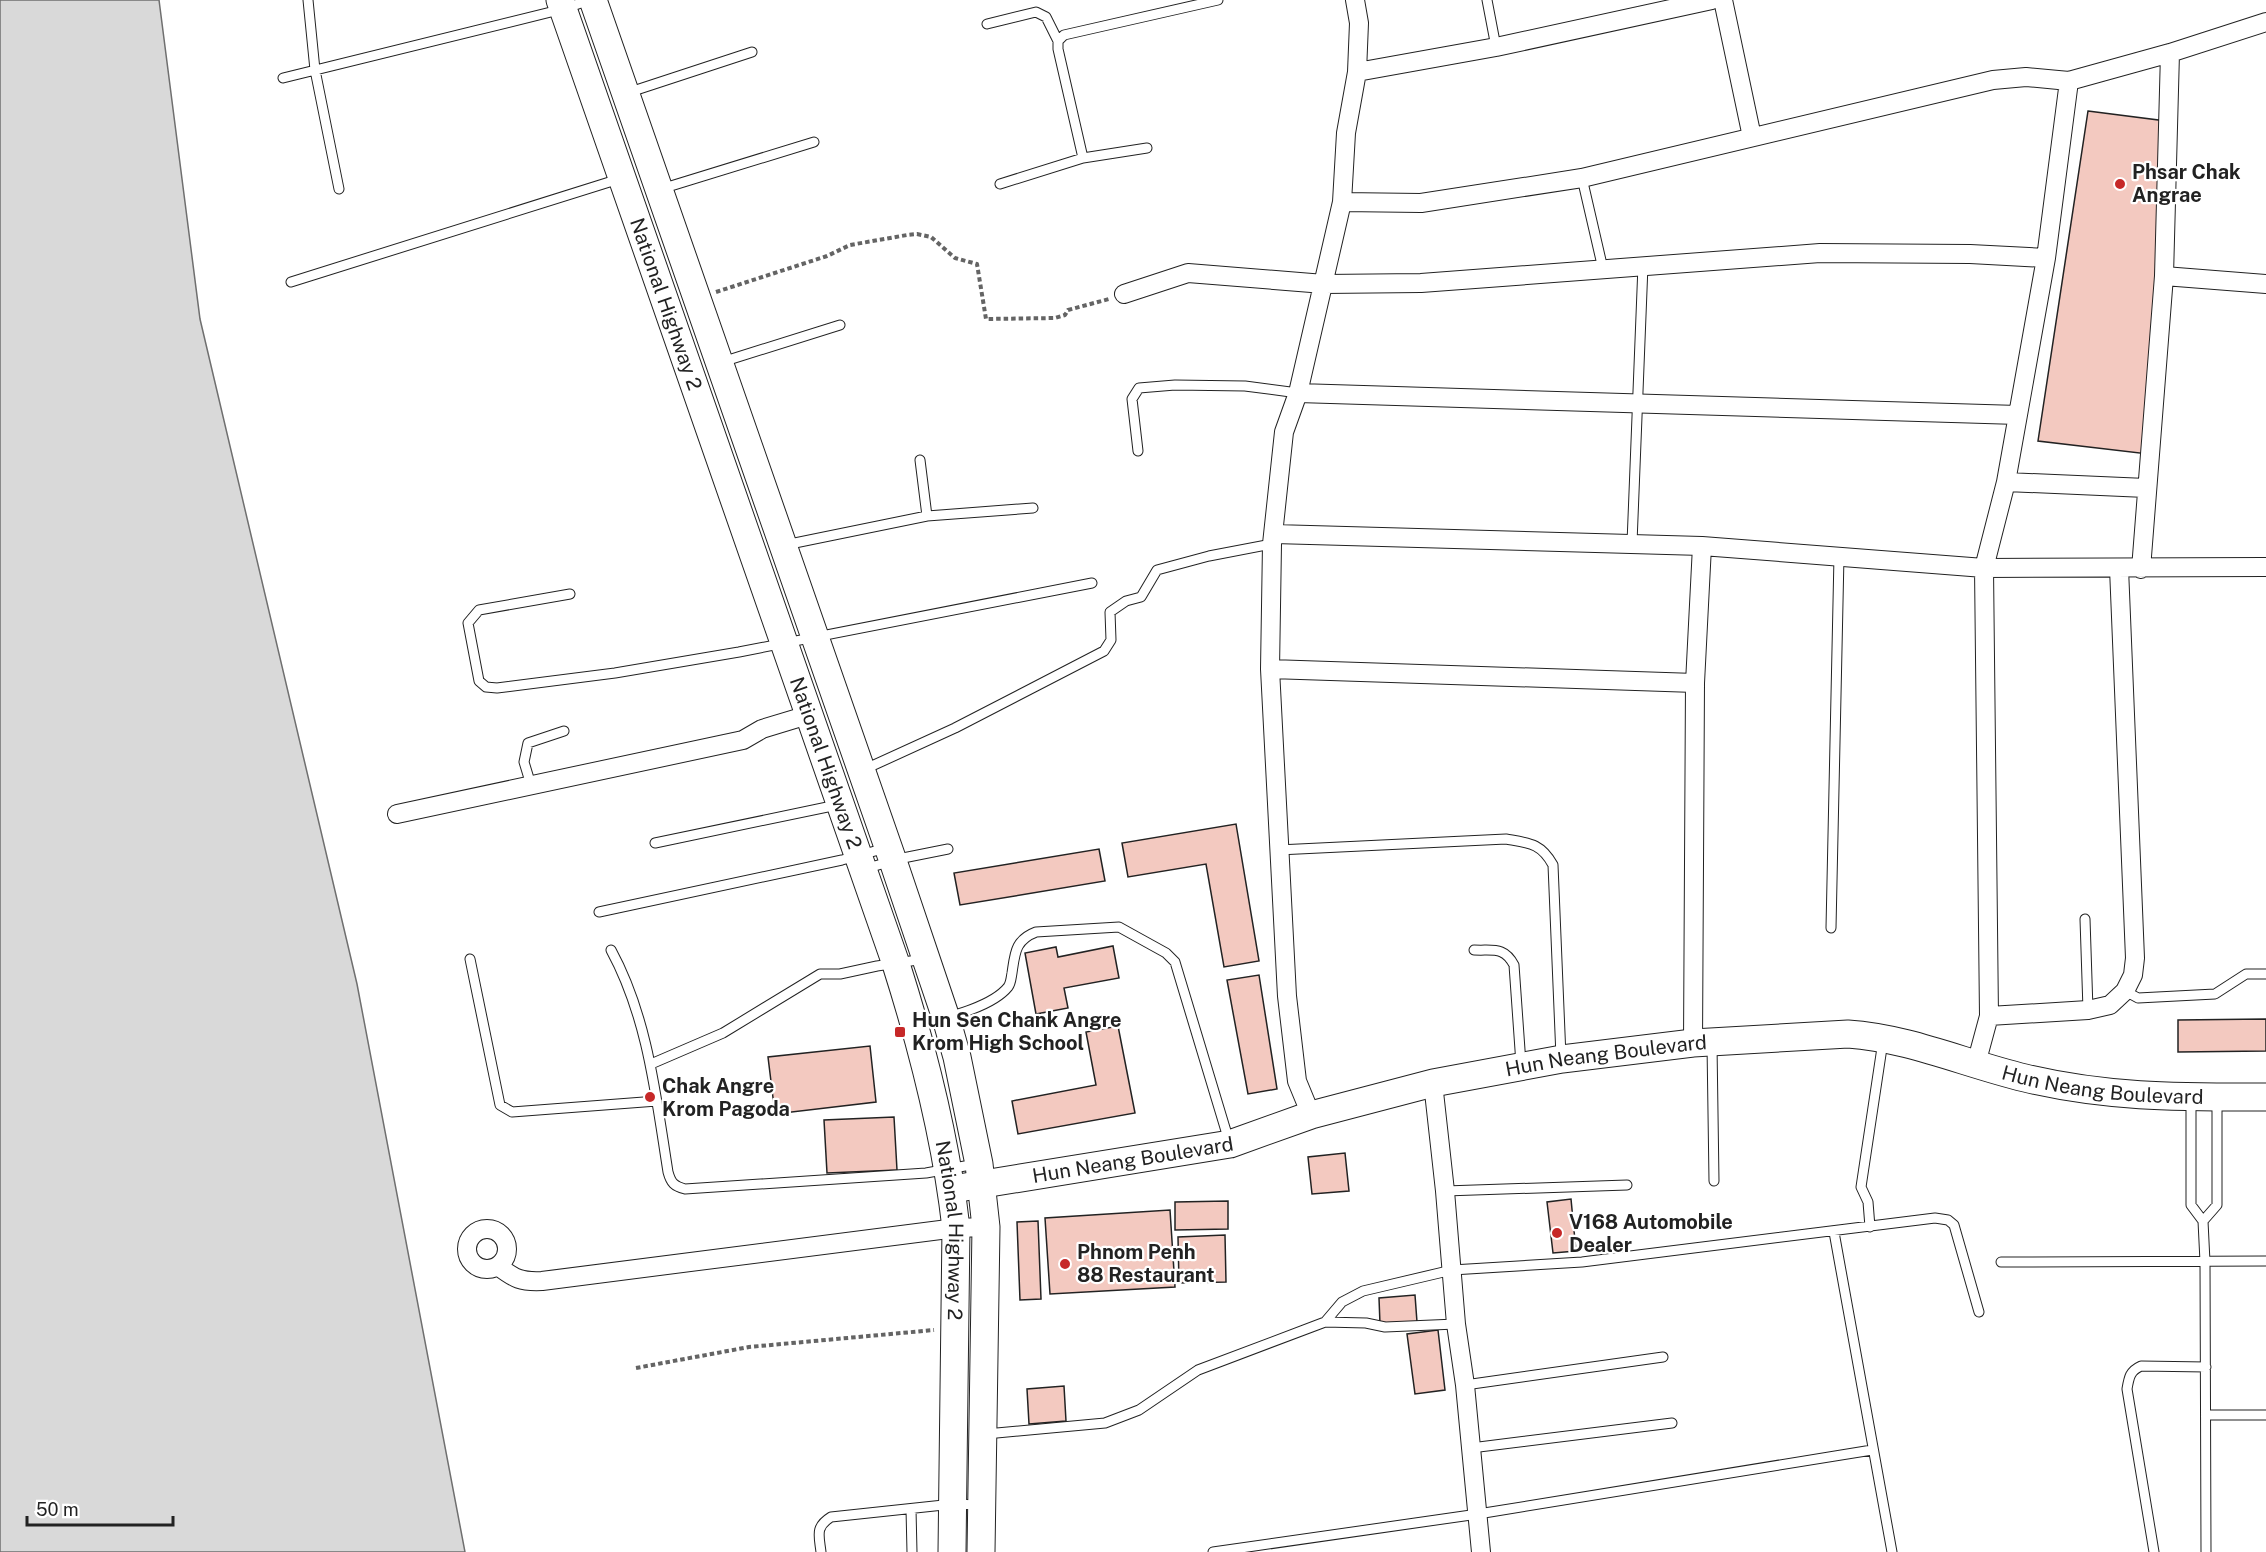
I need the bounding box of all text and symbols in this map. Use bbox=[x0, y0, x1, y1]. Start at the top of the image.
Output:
place label: Phsar Chak Angrae bbox=[2132, 160, 2241, 207]
marker: Phsar Chak Angrae bbox=[2113, 177, 2127, 191]
street label: National Highway 2 bbox=[625, 215, 707, 393]
street label: National Highway 2 bbox=[785, 674, 867, 852]
place label: Hun Sen Chank Angre Krom High School bbox=[912, 1008, 1122, 1055]
marker: Hun Sen Chank Angre Krom High School bbox=[893, 1025, 907, 1039]
street label: Hun Neang Boulevard bbox=[1503, 1030, 1708, 1081]
street label: Hun Neang Boulevard bbox=[1999, 1061, 2204, 1109]
place label: Chak Angre Krom Pagoda bbox=[662, 1074, 790, 1121]
marker: Chak Angre Krom Pagoda bbox=[643, 1090, 657, 1104]
street label: Hun Neang Boulevard bbox=[1031, 1132, 1235, 1188]
street label: National Highway 2 bbox=[931, 1138, 968, 1320]
place label: V168 Automobile Dealer bbox=[1569, 1210, 1733, 1257]
marker: V168 Automobile Dealer bbox=[1550, 1226, 1564, 1240]
place label: Phnom Penh 88 Restaurant bbox=[1077, 1240, 1215, 1287]
marker: Phnom Penh 88 Restaurant bbox=[1058, 1257, 1072, 1271]
scale bar bbox=[27, 1489, 172, 1527]
text: 50 m bbox=[36, 1499, 79, 1520]

